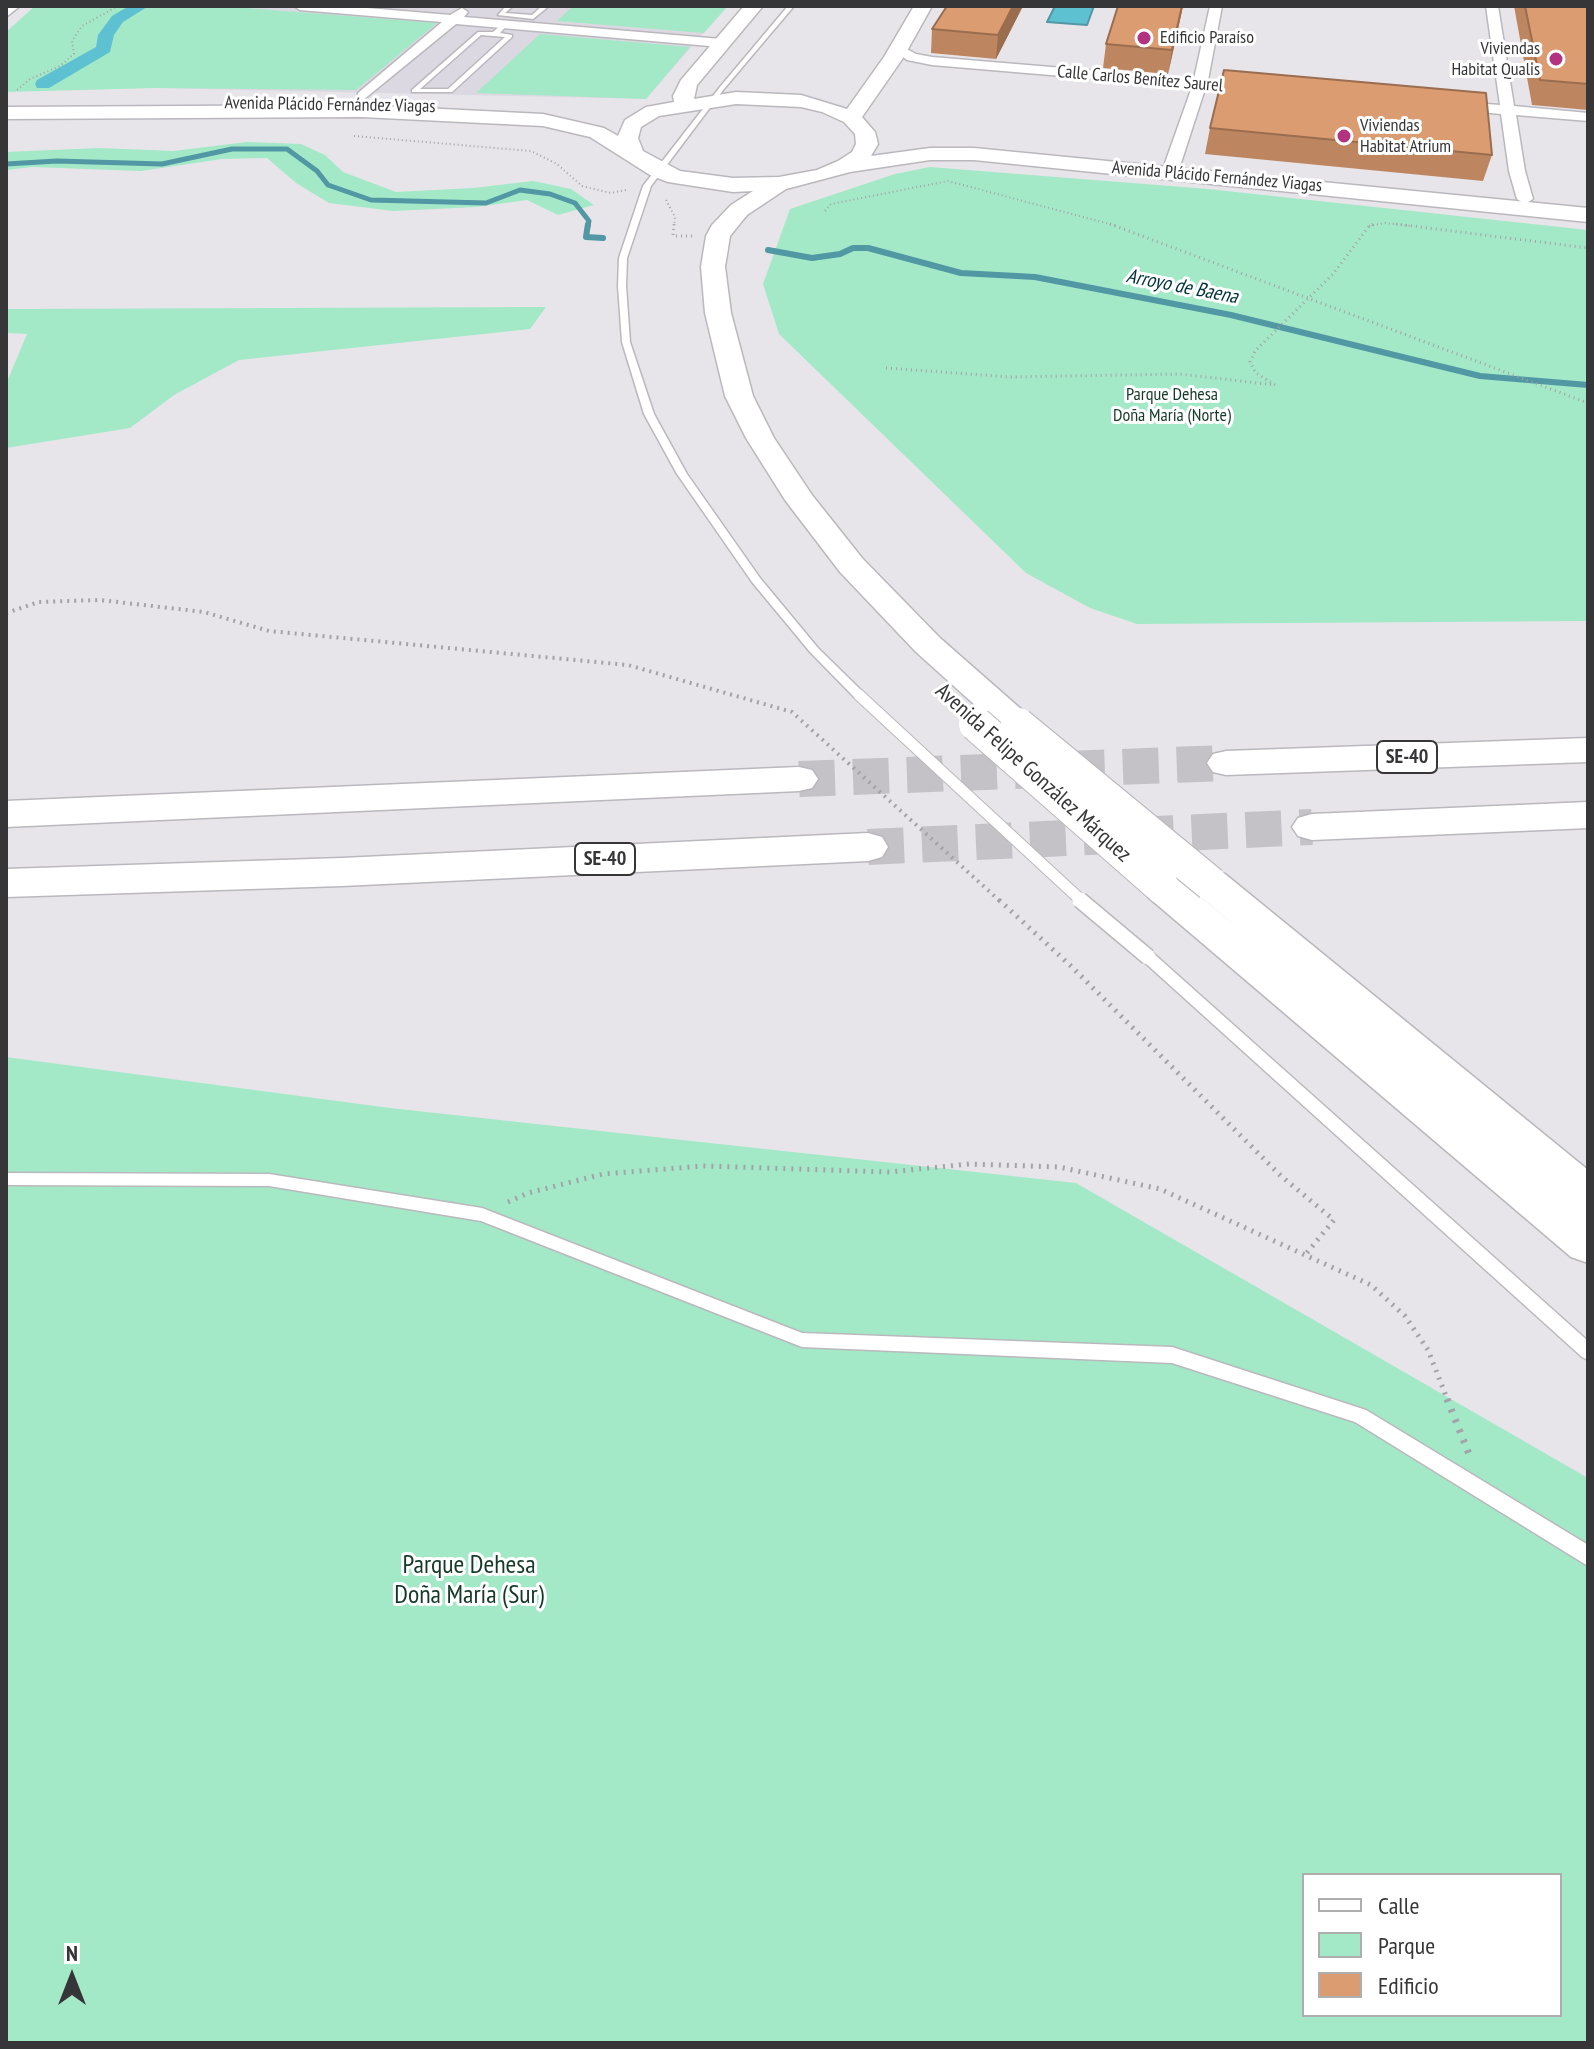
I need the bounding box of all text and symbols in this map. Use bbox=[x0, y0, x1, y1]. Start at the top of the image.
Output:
place label: Edificio Paraíso bbox=[1160, 27, 1254, 49]
marker: Edificio Paraíso bbox=[1135, 29, 1153, 47]
place label: Viviendas Habitat Qualis bbox=[1451, 38, 1540, 80]
marker: Viviendas Habitat Qualis bbox=[1547, 50, 1565, 68]
street label: Calle Carlos Benítez Saurel bbox=[1056, 61, 1224, 97]
street label: Avenida Plácido Fernández Viagas bbox=[224, 92, 436, 118]
place label: Viviendas Habitat Atrium bbox=[1360, 115, 1451, 158]
marker: Viviendas Habitat Atrium bbox=[1335, 127, 1353, 145]
street label: Avenida Plácido Fernández Viagas bbox=[1111, 157, 1323, 197]
water label: Arroyo de Baena bbox=[1124, 264, 1240, 310]
park label: Parque Dehesa Doña María (Norte) bbox=[1113, 384, 1231, 426]
street label: Avenida Felipe González Márquez bbox=[930, 678, 1136, 868]
road number: SE-40 bbox=[1377, 741, 1437, 773]
road number: SE-40 bbox=[575, 843, 635, 875]
park label: Parque Dehesa Doña María (Sur) bbox=[394, 1550, 544, 1612]
legend bbox=[1302, 1873, 1562, 2017]
text: Calle bbox=[1378, 1890, 1419, 1921]
text: Parque bbox=[1378, 1930, 1435, 1961]
north arrow bbox=[32, 1937, 112, 2017]
text: N bbox=[66, 1939, 78, 1967]
text: Edificio bbox=[1378, 1970, 1439, 2001]

